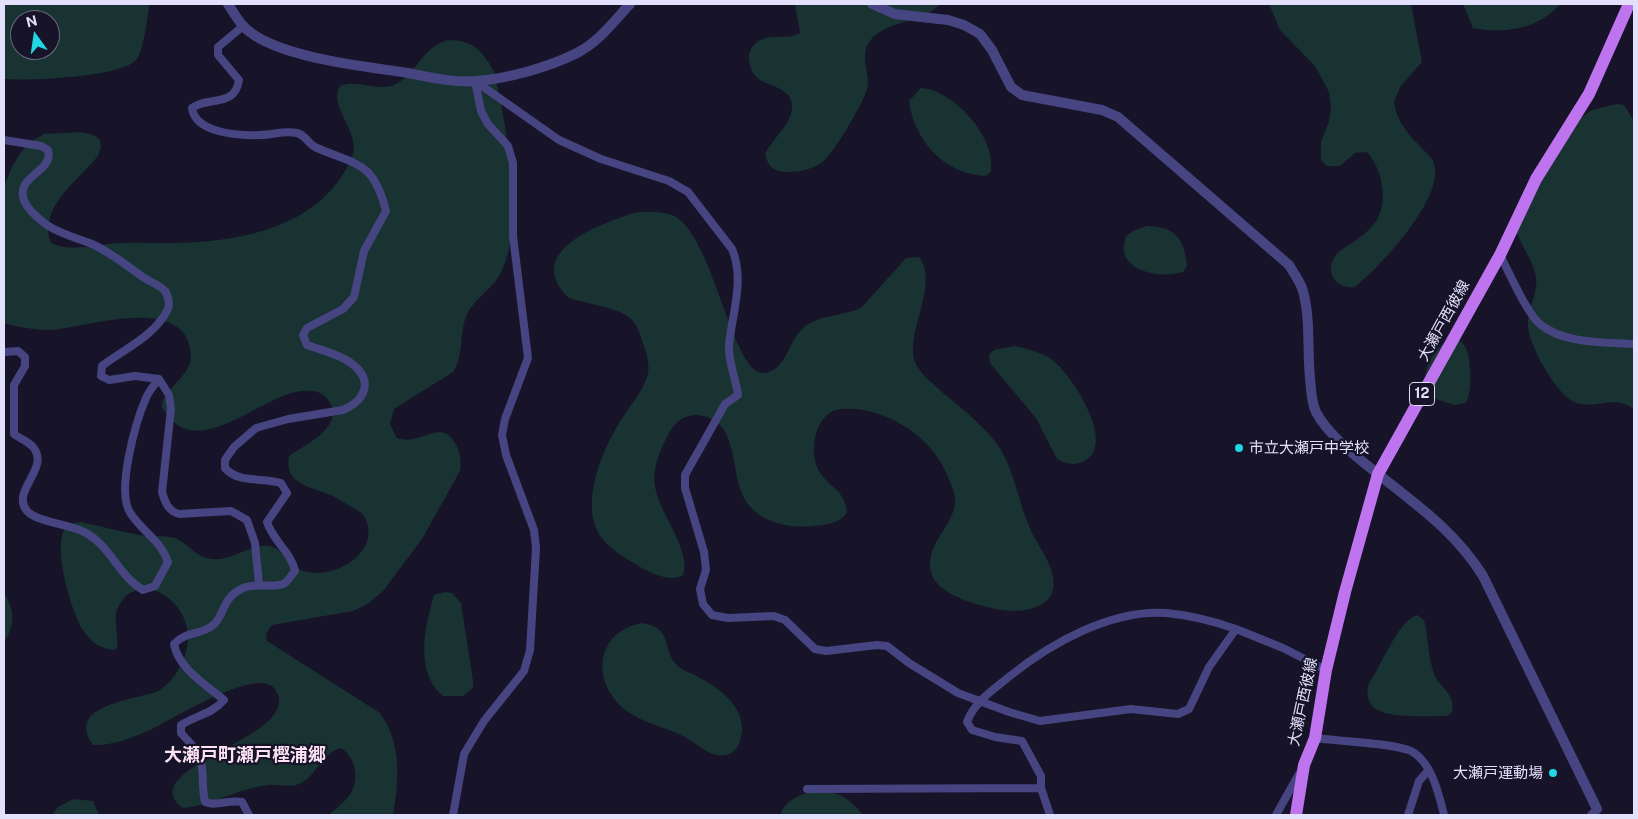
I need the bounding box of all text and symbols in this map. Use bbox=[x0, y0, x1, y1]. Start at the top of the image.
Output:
north arrow bbox=[10, 10, 60, 60]
text: N bbox=[24, 12, 39, 31]
street label: 大瀬戸西彼線 bbox=[1414, 277, 1474, 365]
road number: 12 bbox=[1410, 382, 1434, 406]
place label: 市立大瀬戸中学校 bbox=[1249, 439, 1369, 457]
marker: 市立大瀬戸中学校 bbox=[1233, 442, 1245, 454]
street label: 大瀬戸西彼線 bbox=[1285, 656, 1321, 748]
district label: 大瀬戸町瀬戸樫浦郷 bbox=[164, 744, 326, 766]
place label: 大瀬戸運動場 bbox=[1453, 764, 1543, 782]
marker: 大瀬戸運動場 bbox=[1547, 767, 1559, 779]

